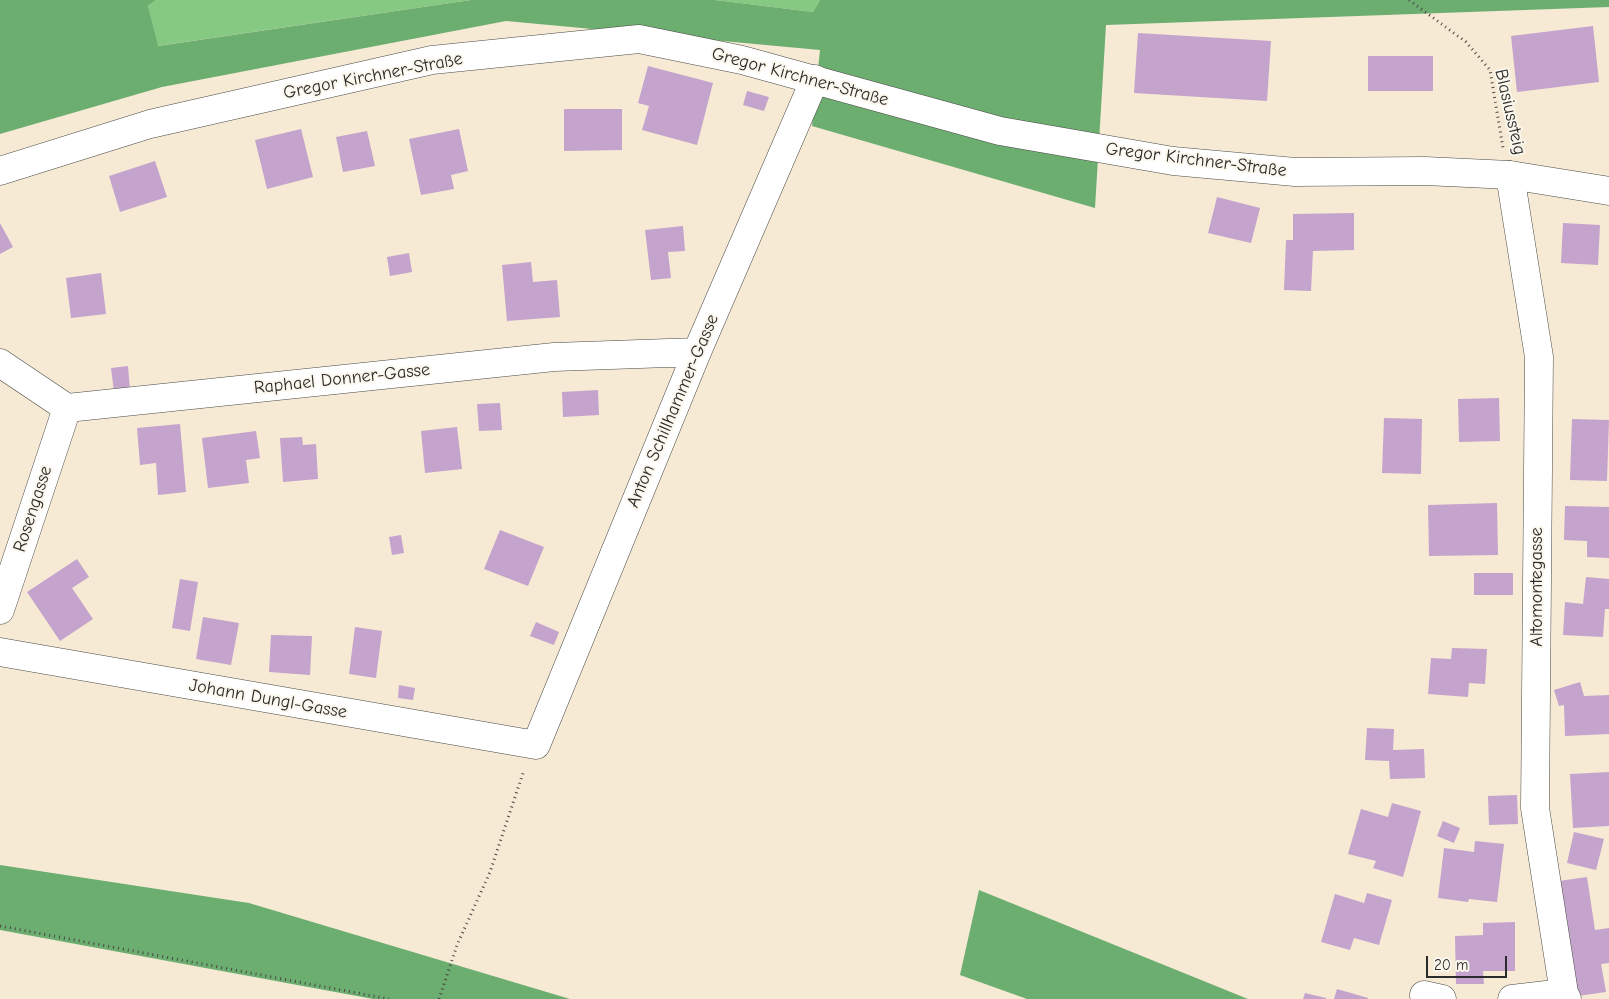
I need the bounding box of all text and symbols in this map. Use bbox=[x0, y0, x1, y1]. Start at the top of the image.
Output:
street label: Gregor Kirchner-Straße bbox=[709, 43, 891, 111]
street label: Gregor Kirchner-Straße bbox=[281, 48, 465, 104]
street label: Blasiussteig bbox=[1490, 67, 1530, 157]
street label: Gregor Kirchner-Straße bbox=[1104, 138, 1288, 182]
street label: Anton Schillhammer-Gasse bbox=[622, 311, 724, 511]
street label: Raphael Donner-Gasse bbox=[253, 359, 431, 399]
street label: Rosengasse bbox=[9, 463, 57, 555]
street label: Altomontegasse bbox=[1526, 527, 1548, 647]
street label: Johann Dungl-Gasse bbox=[187, 674, 349, 724]
scale bar bbox=[1429, 946, 1510, 978]
text: 20 m bbox=[1434, 956, 1468, 974]

